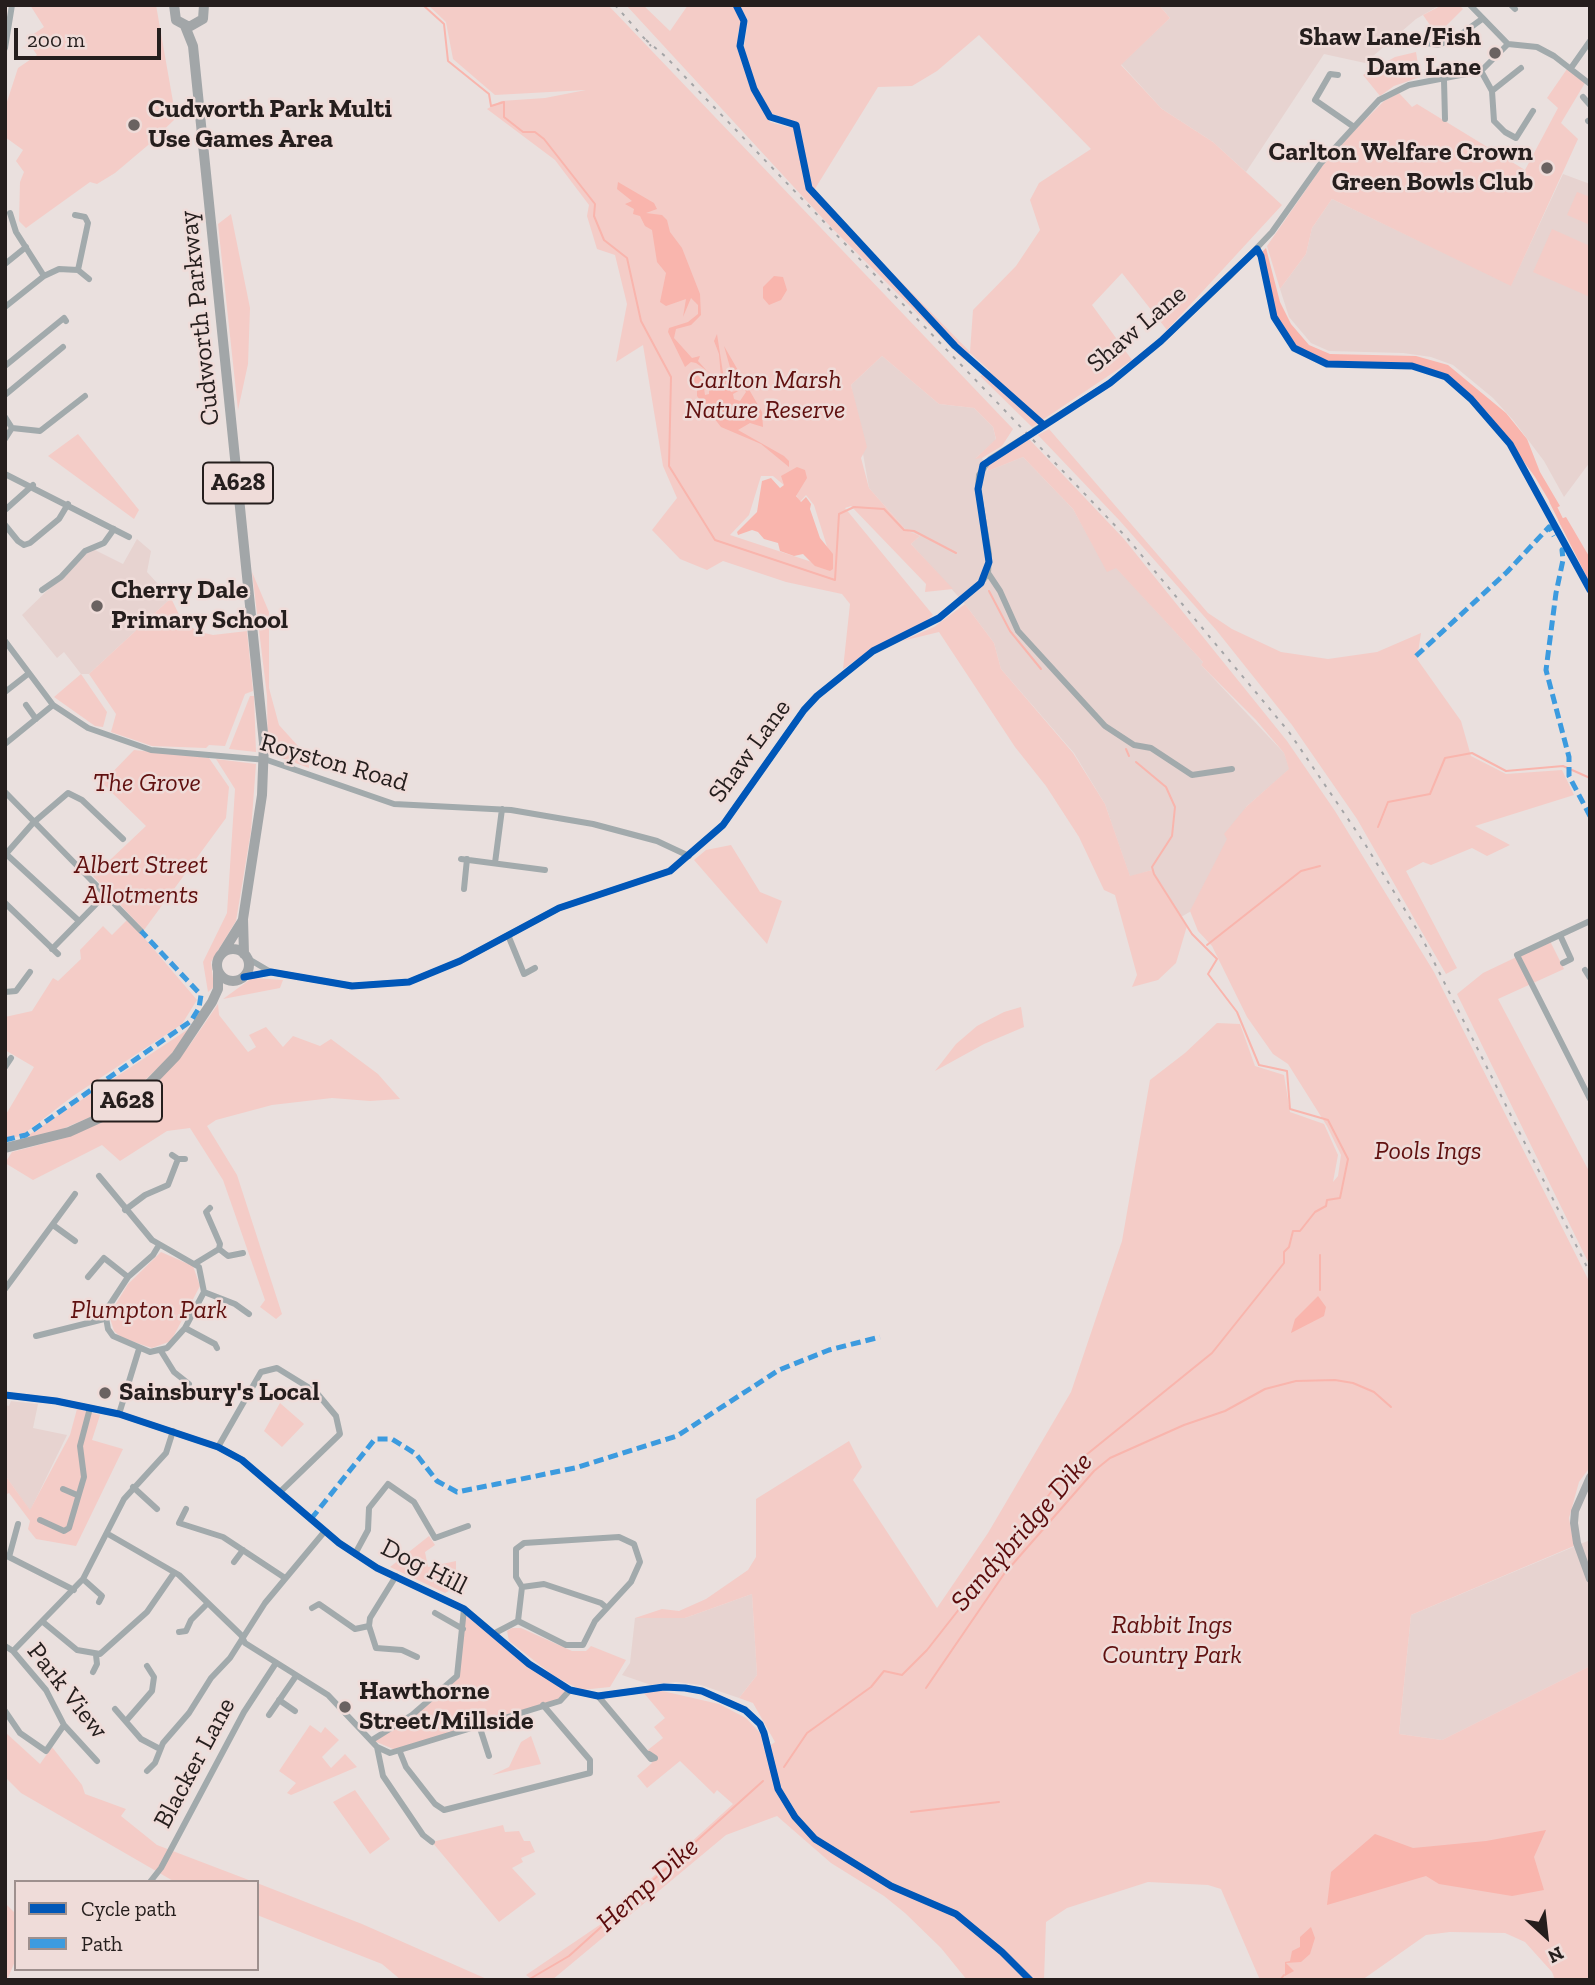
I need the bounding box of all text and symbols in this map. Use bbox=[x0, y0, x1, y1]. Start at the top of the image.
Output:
scale bar bbox=[18, 14, 164, 58]
place label: Shaw Lane/Fish Dam Lane bbox=[1299, 22, 1481, 84]
text: 200 m bbox=[27, 27, 85, 52]
marker: Shaw Lane/Fish Dam Lane bbox=[1487, 45, 1503, 61]
place label: Cudworth Park Multi Use Games Area bbox=[148, 94, 392, 156]
marker: Cudworth Park Multi Use Games Area bbox=[126, 117, 142, 133]
place label: Carlton Welfare Crown Green Bowls Club bbox=[1268, 137, 1533, 198]
marker: Carlton Welfare Crown Green Bowls Club bbox=[1539, 160, 1555, 176]
street label: Cudworth Parkway bbox=[173, 209, 227, 427]
street label: Shaw Lane bbox=[1081, 278, 1193, 380]
park label: Carlton Marsh Nature Reserve bbox=[685, 365, 845, 426]
road number: A628 bbox=[203, 462, 273, 504]
place label: Cherry Dale Primary School bbox=[111, 575, 288, 636]
marker: Cherry Dale Primary School bbox=[89, 598, 105, 614]
street label: Shaw Lane bbox=[702, 693, 798, 809]
street label: Royston Road bbox=[256, 727, 412, 799]
park label: The Grove bbox=[93, 768, 201, 800]
park label: Albert Street Allotments bbox=[74, 850, 208, 912]
road number: A628 bbox=[92, 1080, 162, 1121]
park label: Pools Ings bbox=[1374, 1136, 1482, 1168]
park label: Plumpton Park bbox=[71, 1295, 227, 1327]
place label: Sainsbury's Local bbox=[119, 1377, 320, 1409]
marker: Sainsbury's Local bbox=[97, 1385, 113, 1401]
water label: Sandybridge Dike bbox=[944, 1446, 1100, 1618]
street label: Dog Hill bbox=[376, 1532, 472, 1602]
park label: Rabbit Ings Country Park bbox=[1102, 1610, 1242, 1672]
street label: Park View bbox=[20, 1637, 114, 1745]
place label: Hawthorne Street/Millside bbox=[359, 1676, 533, 1738]
street label: Blacker Lane bbox=[148, 1693, 242, 1833]
marker: Hawthorne Street/Millside bbox=[337, 1699, 353, 1715]
water label: Hemp Dike bbox=[590, 1831, 706, 1939]
legend bbox=[14, 1880, 259, 1971]
text: Cycle path bbox=[81, 1896, 176, 1921]
north arrow bbox=[1511, 1901, 1581, 1971]
text: Path bbox=[81, 1931, 123, 1956]
text: N bbox=[1544, 1942, 1567, 1969]

